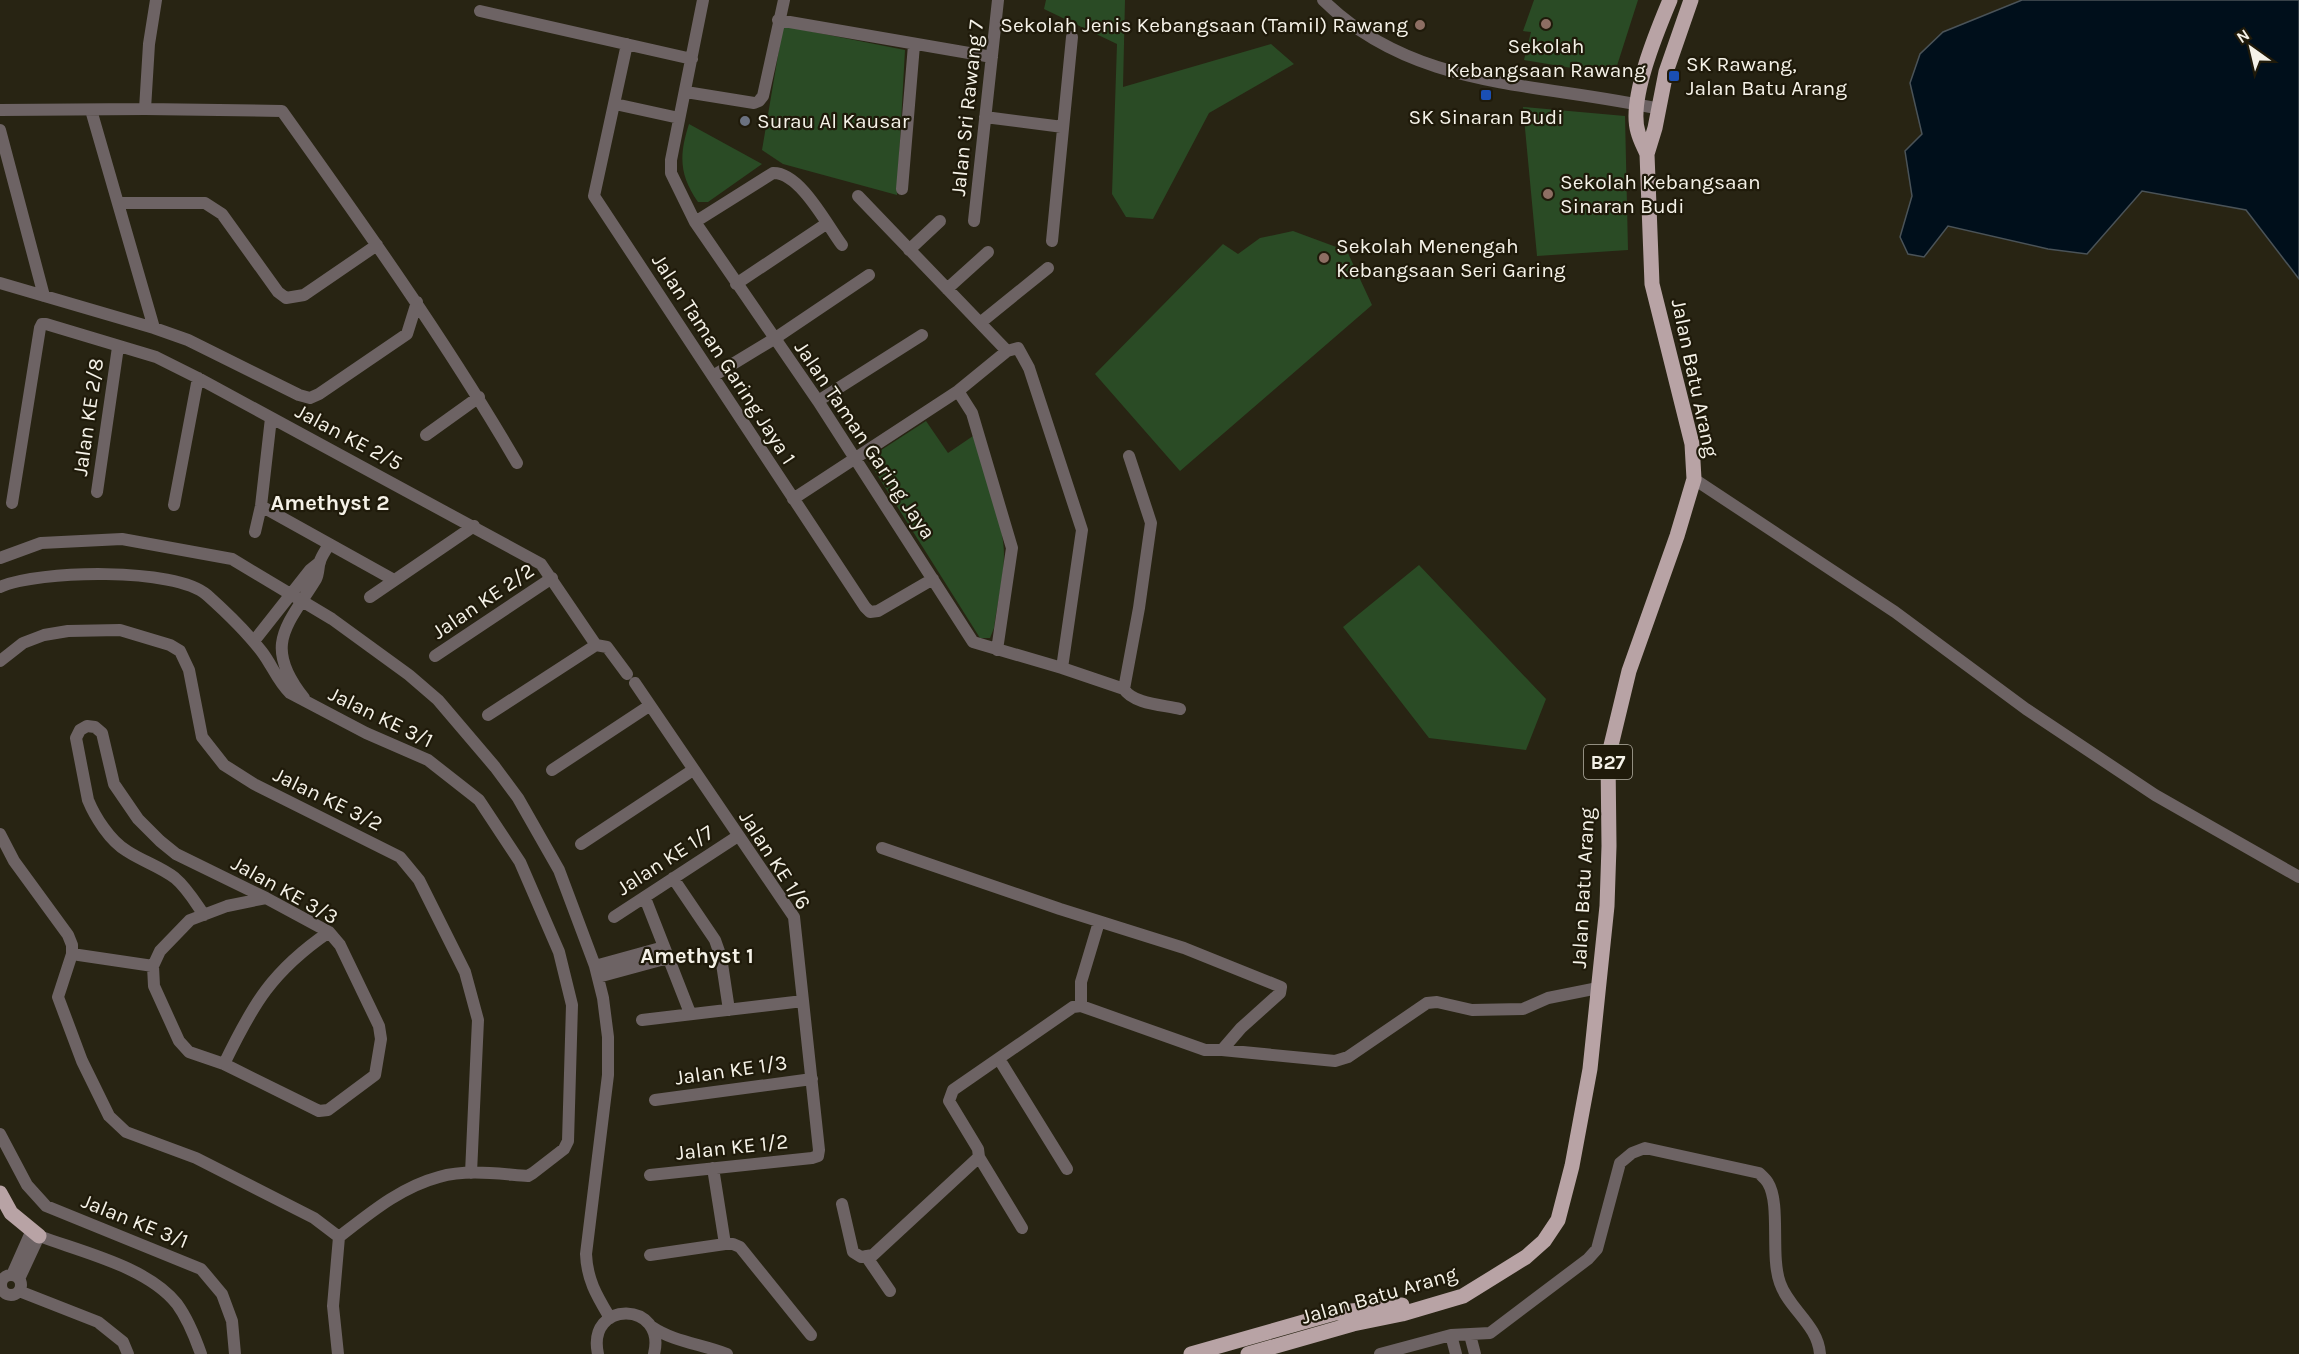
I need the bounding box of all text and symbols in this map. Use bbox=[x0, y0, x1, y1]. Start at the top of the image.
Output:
place label: Sekolah Jenis Kebangsaan (Tamil) Rawang bbox=[1000, 13, 1408, 37]
marker: Sekolah Kebangsaan Rawang bbox=[1539, 17, 1553, 31]
street label: Jalan Sri Rawang 7 bbox=[946, 18, 988, 197]
marker: Sekolah Jenis Kebangsaan (Tamil) Rawang bbox=[1413, 18, 1427, 32]
north arrow bbox=[2221, 18, 2281, 78]
text: N bbox=[2233, 25, 2253, 47]
place label: Sekolah Kebangsaan Rawang bbox=[1446, 34, 1646, 82]
place label: SK Rawang, Jalan Batu Arang bbox=[1686, 52, 1847, 100]
marker: SK Rawang, Jalan Batu Arang bbox=[1667, 69, 1681, 83]
marker: SK Sinaran Budi bbox=[1479, 88, 1493, 102]
place label: SK Sinaran Budi bbox=[1409, 105, 1563, 129]
place label: Surau Al Kausar bbox=[757, 109, 910, 133]
marker: Surau Al Kausar bbox=[738, 114, 752, 128]
place label: Sekolah Kebangsaan Sinaran Budi bbox=[1560, 170, 1761, 218]
marker: Sekolah Kebangsaan Sinaran Budi bbox=[1541, 187, 1555, 201]
place label: Sekolah Menengah Kebangsaan Seri Garing bbox=[1336, 234, 1566, 282]
street label: Jalan Taman Garing Jaya 1 bbox=[647, 249, 801, 469]
marker: Sekolah Menengah Kebangsaan Seri Garing bbox=[1317, 251, 1331, 265]
street label: Jalan Batu Arang bbox=[1667, 297, 1724, 459]
street label: Jalan Taman Garing Jaya bbox=[790, 336, 940, 544]
street label: Jalan KE 2/8 bbox=[68, 356, 108, 478]
street label: Jalan KE 2/5 bbox=[291, 399, 407, 475]
district label: Amethyst 2 bbox=[271, 490, 389, 516]
street label: Jalan KE 2/2 bbox=[427, 558, 539, 644]
street label: Jalan KE 3/1 bbox=[325, 681, 437, 753]
road number: B27 bbox=[1584, 745, 1632, 779]
street label: Jalan KE 3/2 bbox=[270, 762, 386, 836]
street label: Jalan KE 1/6 bbox=[734, 806, 816, 914]
street label: Jalan Batu Arang bbox=[1567, 807, 1599, 969]
street label: Jalan KE 1/7 bbox=[612, 820, 718, 900]
street label: Jalan KE 3/3 bbox=[227, 851, 343, 929]
district label: Amethyst 1 bbox=[640, 943, 754, 969]
street label: Jalan KE 1/3 bbox=[673, 1050, 789, 1090]
street label: Jalan KE 1/2 bbox=[675, 1129, 789, 1165]
street label: Jalan KE 3/1 bbox=[78, 1189, 192, 1253]
street label: Jalan Batu Arang bbox=[1298, 1261, 1460, 1329]

